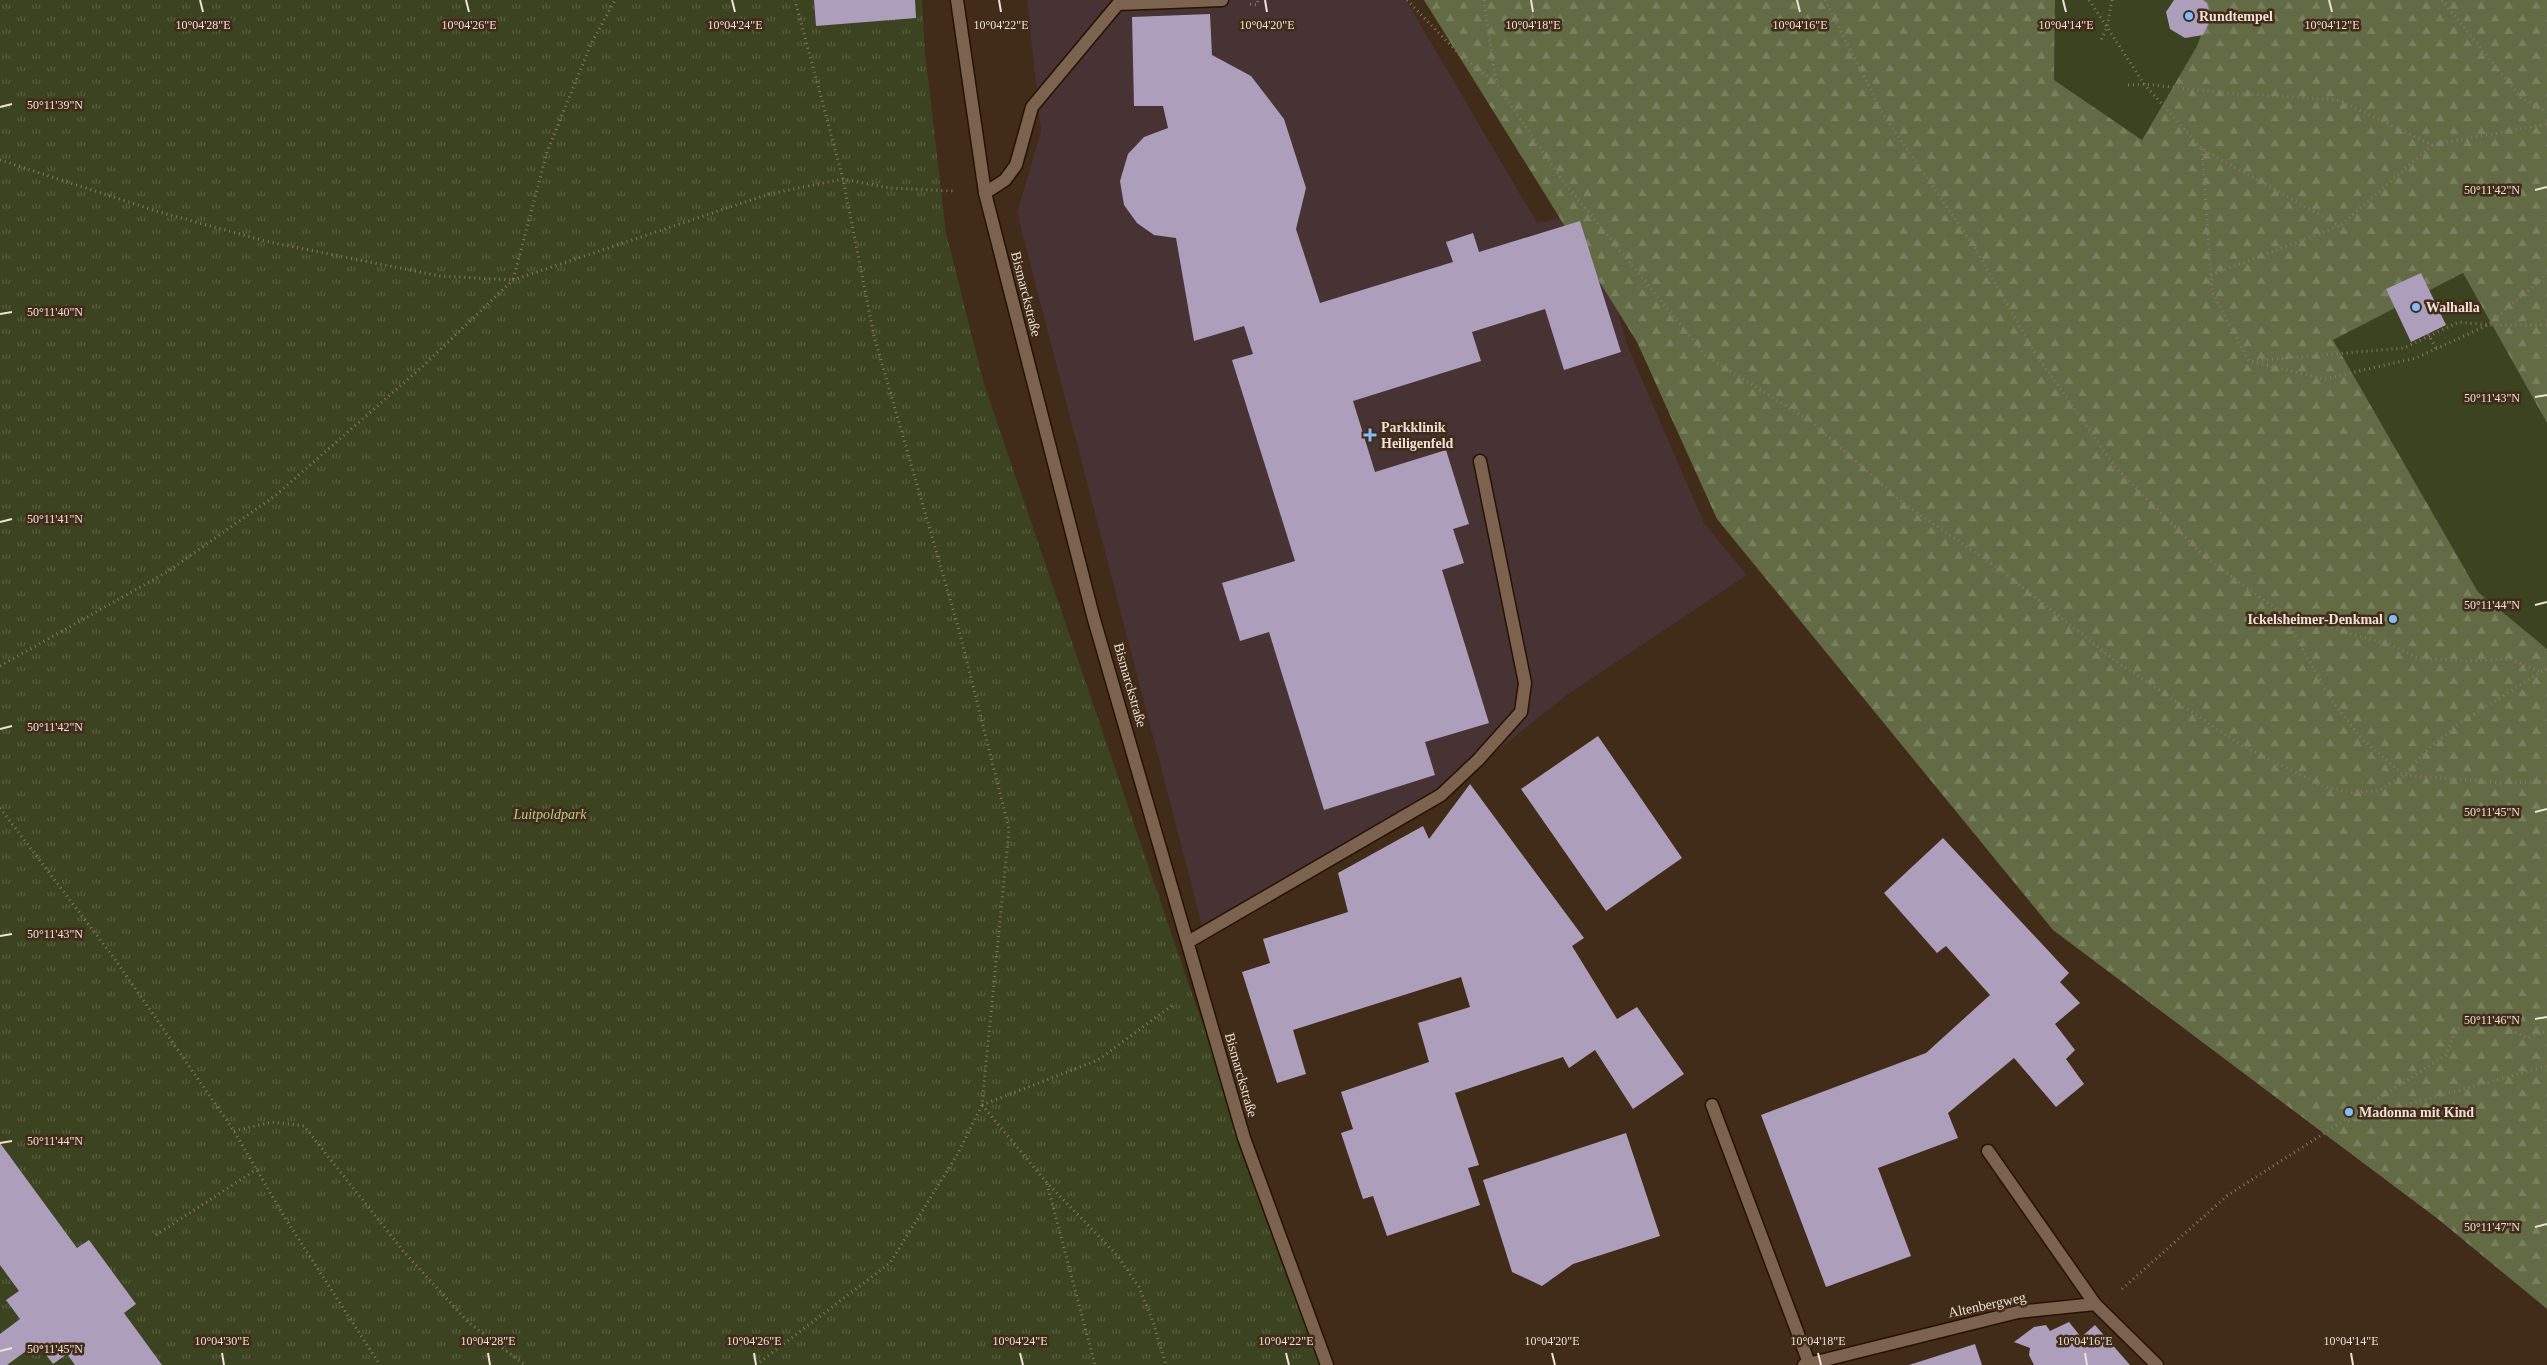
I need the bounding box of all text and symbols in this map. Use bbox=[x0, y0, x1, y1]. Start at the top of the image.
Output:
place label: Rundtempel bbox=[2199, 9, 2273, 24]
marker: Rundtempel bbox=[2183, 10, 2195, 22]
text: 10°04'28"E bbox=[175, 18, 231, 32]
text: 10°04'26"E bbox=[441, 18, 497, 32]
text: 10°04'24"E bbox=[707, 18, 763, 32]
text: 10°04'22"E bbox=[973, 18, 1029, 32]
text: 10°04'20"E bbox=[1239, 18, 1295, 32]
text: 10°04'18"E bbox=[1505, 18, 1561, 32]
text: 10°04'16"E bbox=[1772, 18, 1828, 32]
text: 10°04'14"E bbox=[2038, 18, 2094, 32]
text: 10°04'12"E bbox=[2304, 18, 2360, 32]
text: 50°11'39"N bbox=[27, 98, 83, 112]
text: 50°11'42"N bbox=[2464, 183, 2520, 197]
street label: Bismarckstraße bbox=[1008, 250, 1044, 338]
place label: Walhalla bbox=[2426, 300, 2480, 315]
marker: Walhalla bbox=[2410, 301, 2422, 313]
text: 50°11'40"N bbox=[27, 305, 83, 319]
text: 50°11'43"N bbox=[2464, 391, 2520, 405]
place label: Parkklinik Heiligenfeld bbox=[1381, 420, 1454, 451]
marker: Parkklinik Heiligenfeld bbox=[1363, 428, 1377, 442]
text: 50°11'41"N bbox=[27, 512, 83, 526]
text: 50°11'44"N bbox=[2464, 598, 2520, 612]
place label: Ickelsheimer-Denkmal bbox=[2247, 612, 2383, 627]
marker: Ickelsheimer-Denkmal bbox=[2387, 613, 2399, 625]
street label: Bismarckstraße bbox=[1111, 641, 1149, 729]
text: 50°11'42"N bbox=[27, 720, 83, 734]
text: 50°11'45"N bbox=[2464, 805, 2520, 819]
park label: Luitpoldpark bbox=[512, 807, 587, 822]
text: 50°11'43"N bbox=[27, 927, 83, 941]
text: 50°11'46"N bbox=[2464, 1013, 2520, 1027]
street label: Bismarckstraße bbox=[1222, 1031, 1260, 1119]
place label: Madonna mit Kind bbox=[2359, 1105, 2474, 1120]
marker: Madonna mit Kind bbox=[2343, 1106, 2355, 1118]
text: 50°11'44"N bbox=[27, 1134, 83, 1148]
text: 50°11'47"N bbox=[2464, 1220, 2520, 1234]
street label: Altenbergweg bbox=[1947, 1289, 2027, 1321]
text: 10°04'30"E bbox=[194, 1334, 250, 1348]
text: 10°04'28"E bbox=[460, 1334, 516, 1348]
text: 10°04'26"E bbox=[726, 1334, 782, 1348]
text: 10°04'24"E bbox=[992, 1334, 1048, 1348]
text: 10°04'22"E bbox=[1258, 1334, 1314, 1348]
text: 10°04'20"E bbox=[1524, 1334, 1580, 1348]
text: 10°04'18"E bbox=[1790, 1334, 1846, 1348]
text: 10°04'16"E bbox=[2057, 1334, 2113, 1348]
text: 10°04'14"E bbox=[2323, 1334, 2379, 1348]
text: 50°11'45"N bbox=[27, 1342, 83, 1356]

